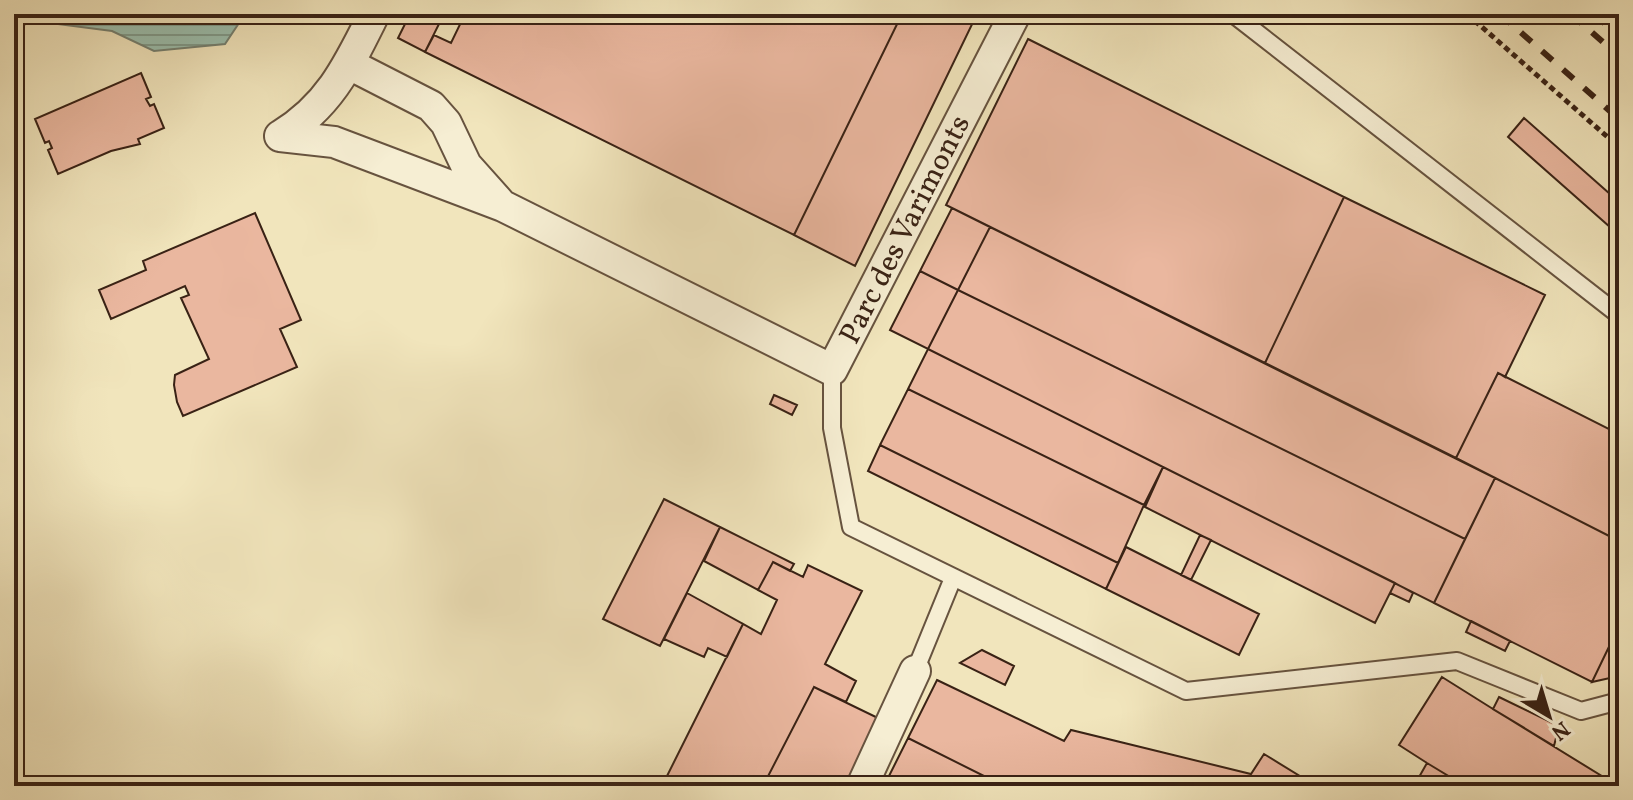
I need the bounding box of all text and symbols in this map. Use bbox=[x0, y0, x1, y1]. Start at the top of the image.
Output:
street label: Parc des Varimonts bbox=[830, 108, 982, 352]
north arrow bbox=[1509, 676, 1589, 756]
text: N bbox=[1544, 713, 1576, 747]

